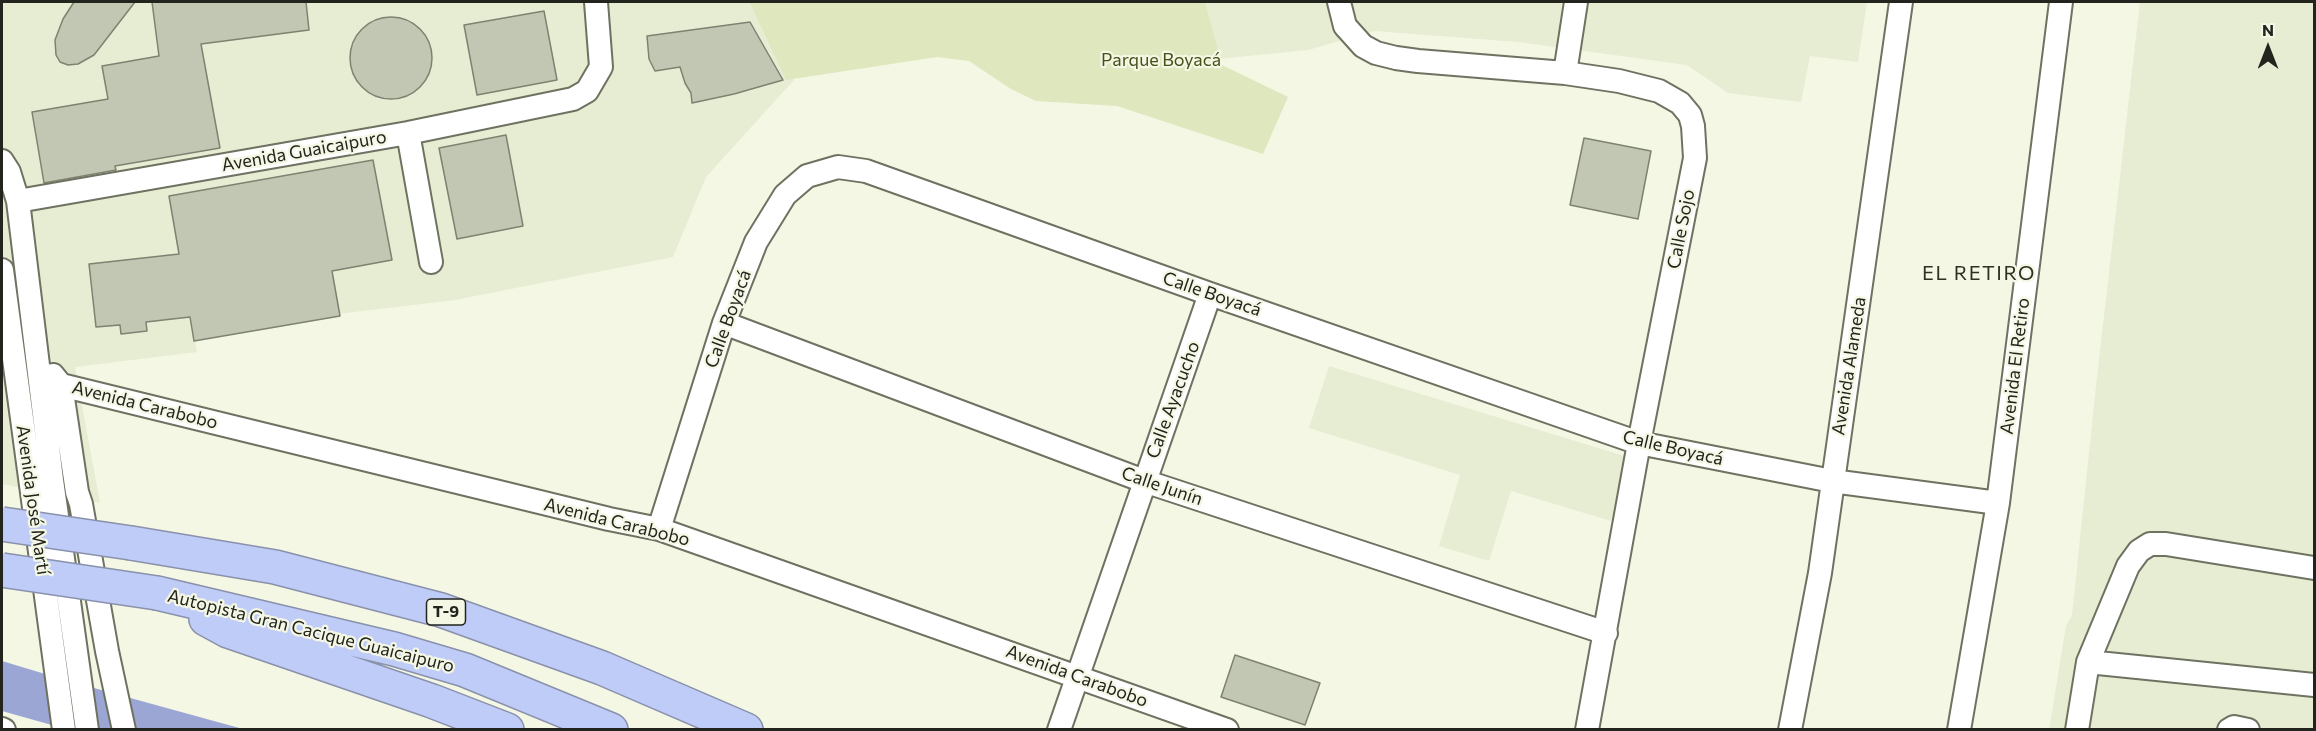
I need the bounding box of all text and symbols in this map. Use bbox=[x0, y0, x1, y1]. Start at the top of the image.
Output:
north arrow bbox=[2238, 18, 2298, 78]
text: N bbox=[2262, 20, 2274, 39]
park label: Parque Boyacá bbox=[1101, 49, 1221, 71]
street label: Avenida Guaicaipuro bbox=[220, 126, 388, 176]
street label: Calle Sojo bbox=[1663, 187, 1699, 271]
district label: EL RETIRO bbox=[1922, 261, 2036, 285]
street label: Calle Boyacá bbox=[700, 267, 756, 371]
street label: Calle Boyacá bbox=[1160, 267, 1264, 321]
street label: Avenida Alameda bbox=[1827, 295, 1871, 437]
street label: Avenida El Retiro bbox=[1996, 296, 2034, 436]
street label: Calle Ayacucho bbox=[1142, 338, 1204, 462]
street label: Avenida Carabobo bbox=[70, 376, 220, 434]
street label: Avenida José Martí bbox=[12, 424, 54, 576]
street label: Calle Boyacá bbox=[1621, 426, 1725, 470]
street label: Calle Junín bbox=[1119, 462, 1205, 510]
street label: Avenida Carabobo bbox=[542, 493, 692, 551]
street label: Autopista Gran Cacique Guaicaipuro bbox=[165, 585, 457, 677]
road number: T-9 bbox=[426, 599, 466, 625]
street label: Avenida Carabobo bbox=[1003, 640, 1151, 712]

